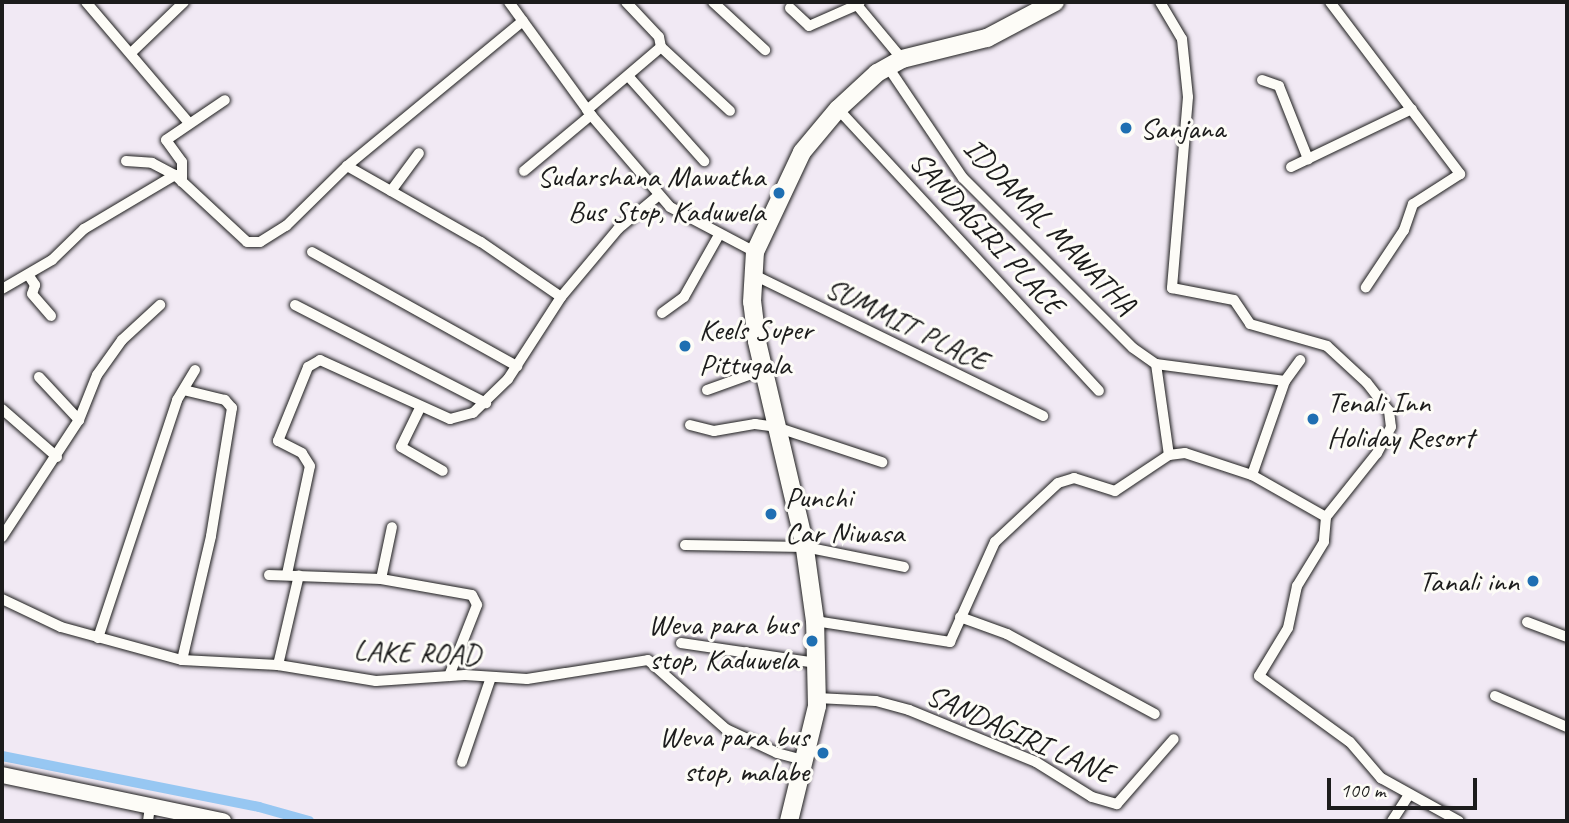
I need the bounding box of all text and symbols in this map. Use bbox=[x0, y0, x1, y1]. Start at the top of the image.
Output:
place label: Sanjana bbox=[1140, 110, 1225, 146]
marker: Sanjana bbox=[1118, 120, 1134, 136]
street label: IDDAMAL MAWATHA bbox=[955, 129, 1145, 323]
street label: SANDAGIRI PLACE bbox=[902, 144, 1072, 322]
place label: Sudarshana Mawatha Bus Stop, Kaduwela bbox=[537, 158, 765, 228]
marker: Sudarshana Mawatha Bus Stop, Kaduwela bbox=[771, 185, 787, 201]
street label: SUMMIT PLACE bbox=[820, 269, 994, 379]
place label: Keels Super Pittugala bbox=[699, 311, 812, 382]
marker: Keels Super Pittugala bbox=[677, 338, 693, 354]
place label: Tenali Inn Holiday Resort bbox=[1327, 384, 1474, 454]
marker: Tenali Inn Holiday Resort bbox=[1305, 411, 1321, 427]
place label: Punchi Car Niwasa bbox=[785, 479, 905, 550]
marker: Punchi Car Niwasa bbox=[763, 506, 779, 522]
place label: Tanali inn bbox=[1419, 563, 1519, 599]
marker: Tanali inn bbox=[1525, 573, 1541, 589]
place label: Weva para bus stop, Kaduwela bbox=[649, 606, 798, 676]
street label: LAKE ROAD bbox=[352, 632, 482, 672]
marker: Weva para bus stop, Kaduwela bbox=[804, 633, 820, 649]
street label: SANDAGIRI LANE bbox=[922, 677, 1118, 791]
place label: Weva para bus stop, malabe bbox=[660, 718, 809, 788]
marker: Weva para bus stop, malabe bbox=[815, 745, 831, 761]
scale bar bbox=[1331, 764, 1482, 808]
text: 100 m bbox=[1340, 777, 1385, 803]

